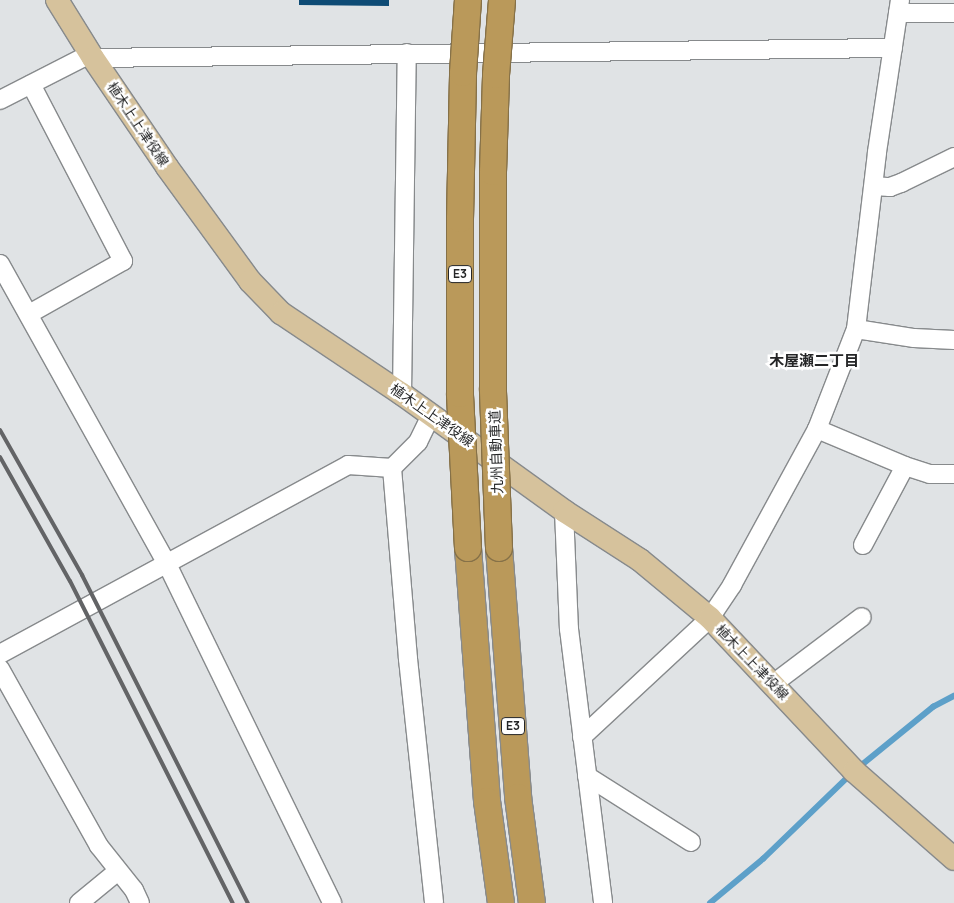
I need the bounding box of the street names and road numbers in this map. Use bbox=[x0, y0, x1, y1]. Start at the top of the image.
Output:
street label: 植木上上津役線 bbox=[104, 79, 172, 169]
road number: E3 bbox=[448, 264, 472, 284]
street label: 植木上上津役線 bbox=[387, 380, 477, 450]
street label: 九州自動車道 bbox=[486, 410, 506, 494]
street label: 植木上上津役線 bbox=[712, 621, 792, 703]
road number: E3 bbox=[500, 716, 526, 736]

